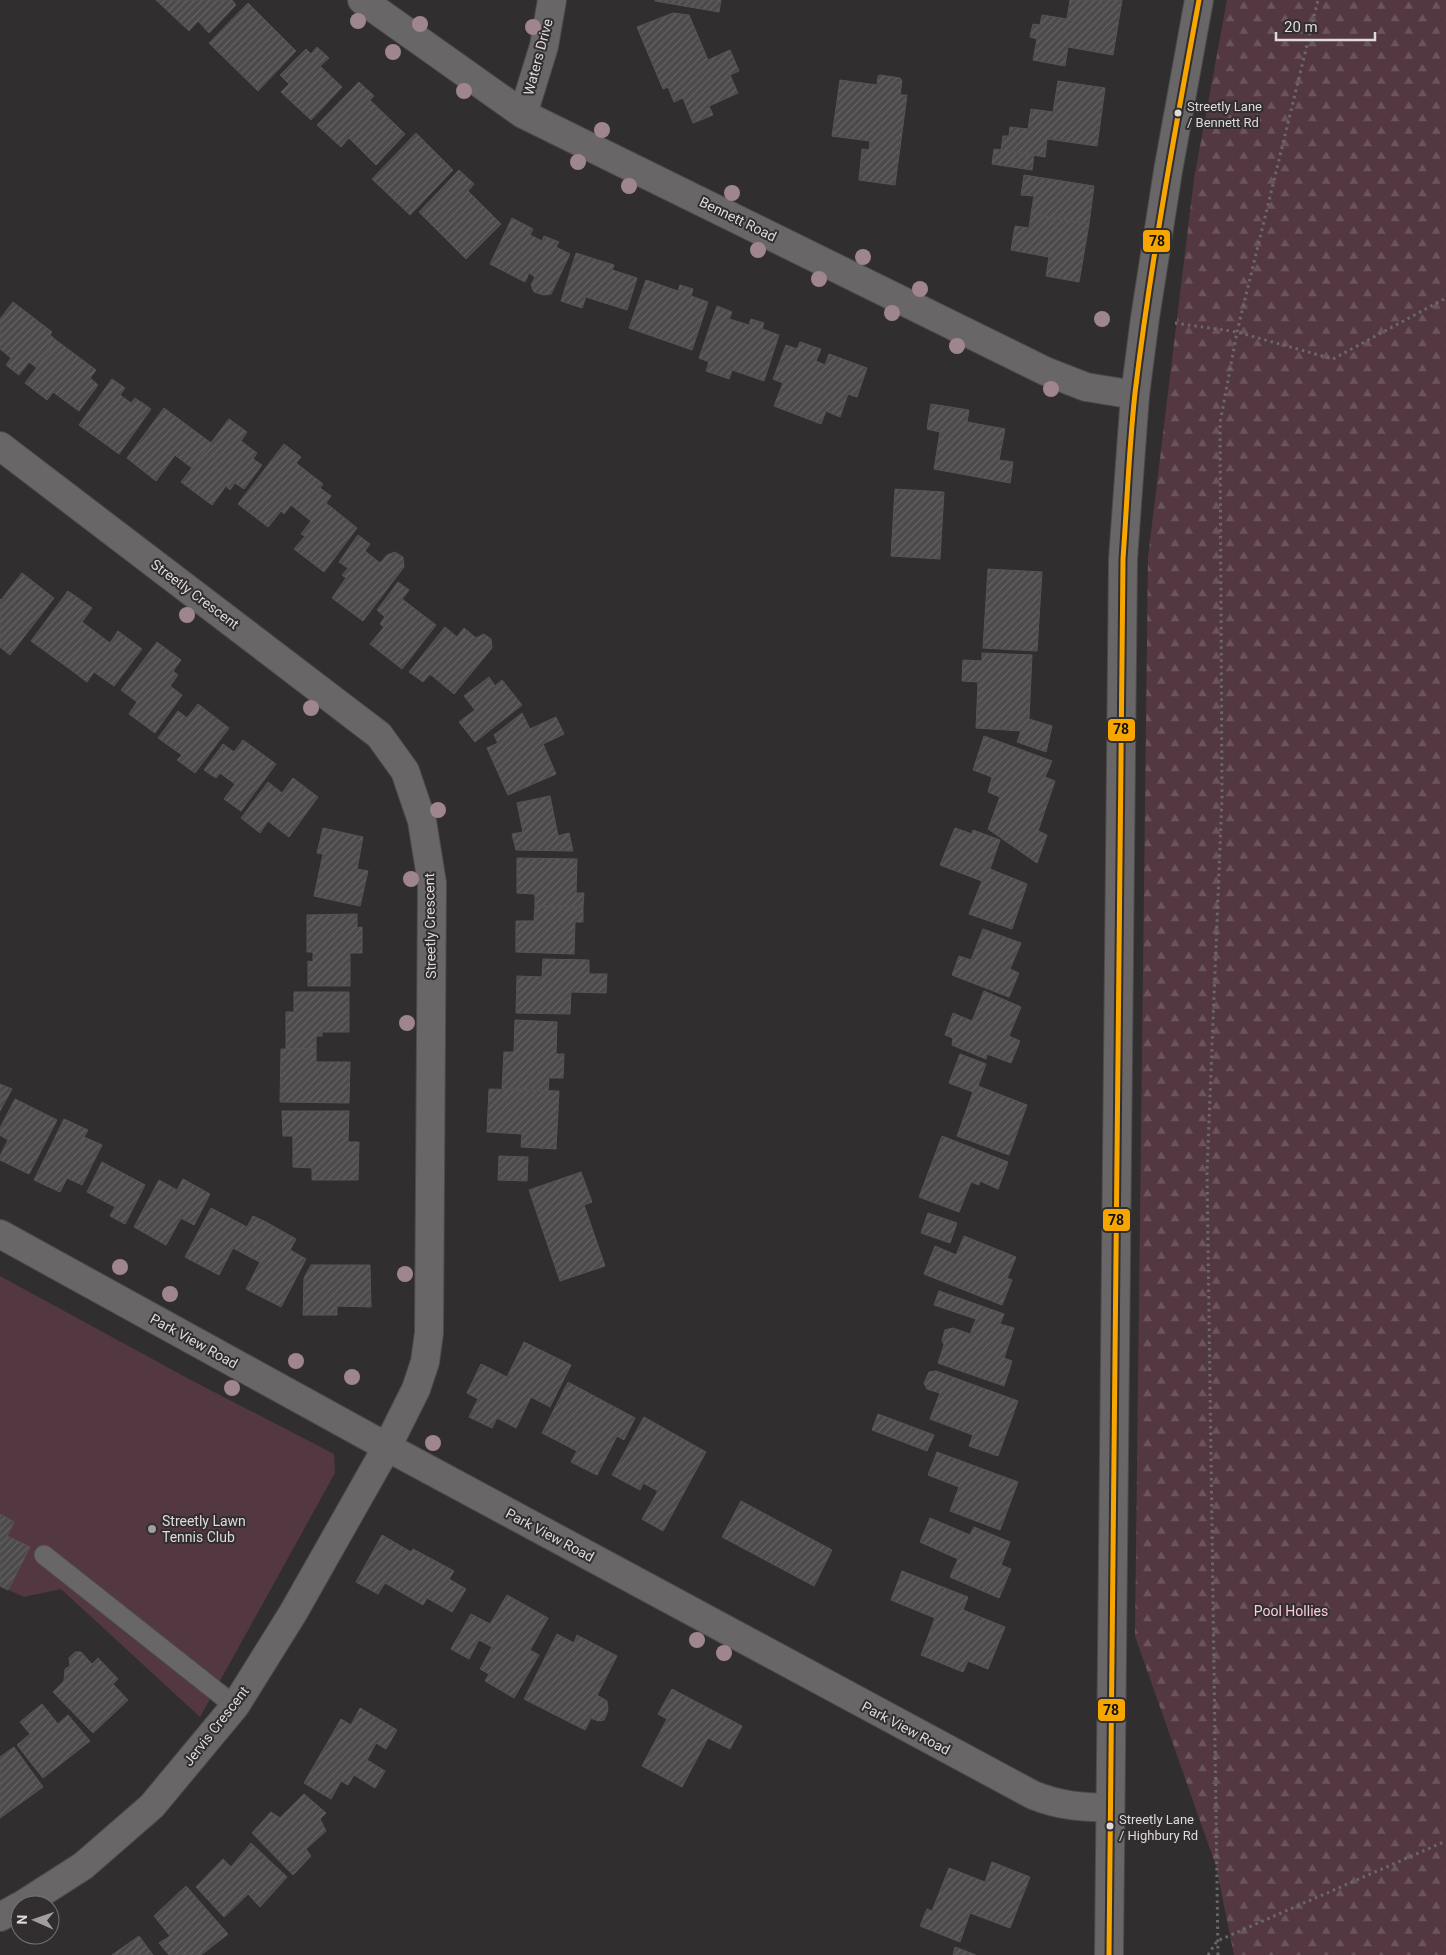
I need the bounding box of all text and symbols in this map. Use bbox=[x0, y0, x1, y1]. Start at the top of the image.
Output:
scale bar bbox=[1276, 10, 1375, 42]
street label: Waters Drive bbox=[520, 17, 556, 97]
text: 20 m bbox=[1284, 18, 1318, 36]
place label: Streetly Lane / Bennett Rd bbox=[1187, 99, 1262, 130]
marker: Streetly Lane / Bennett Rd bbox=[1173, 108, 1183, 118]
street label: Bennett Road bbox=[697, 193, 779, 245]
line badge: 78 bbox=[1142, 229, 1171, 253]
text: 78 bbox=[1149, 233, 1165, 249]
street label: Streetly Crescent bbox=[148, 556, 242, 633]
line badge: 78 bbox=[1107, 718, 1136, 742]
text: 78 bbox=[1113, 721, 1129, 737]
street label: Streetly Crescent bbox=[421, 873, 439, 979]
line badge: 78 bbox=[1102, 1208, 1131, 1232]
text: 78 bbox=[1108, 1212, 1124, 1228]
street label: Park View Road bbox=[147, 1310, 241, 1372]
street label: Park View Road bbox=[503, 1505, 597, 1565]
place label: Streetly Lawn Tennis Club bbox=[162, 1513, 246, 1545]
marker: Streetly Lawn Tennis Club bbox=[146, 1523, 158, 1535]
park label: Pool Hollies bbox=[1254, 1603, 1328, 1619]
street label: Jervis Crescent bbox=[180, 1683, 252, 1769]
street label: Park View Road bbox=[859, 1698, 953, 1758]
line badge: 78 bbox=[1097, 1698, 1126, 1722]
text: 78 bbox=[1103, 1702, 1119, 1718]
place label: Streetly Lane / Highbury Rd bbox=[1119, 1812, 1198, 1843]
marker: Streetly Lane / Highbury Rd bbox=[1105, 1821, 1115, 1831]
north arrow bbox=[10, 1895, 60, 1945]
text: N bbox=[14, 1914, 30, 1925]

